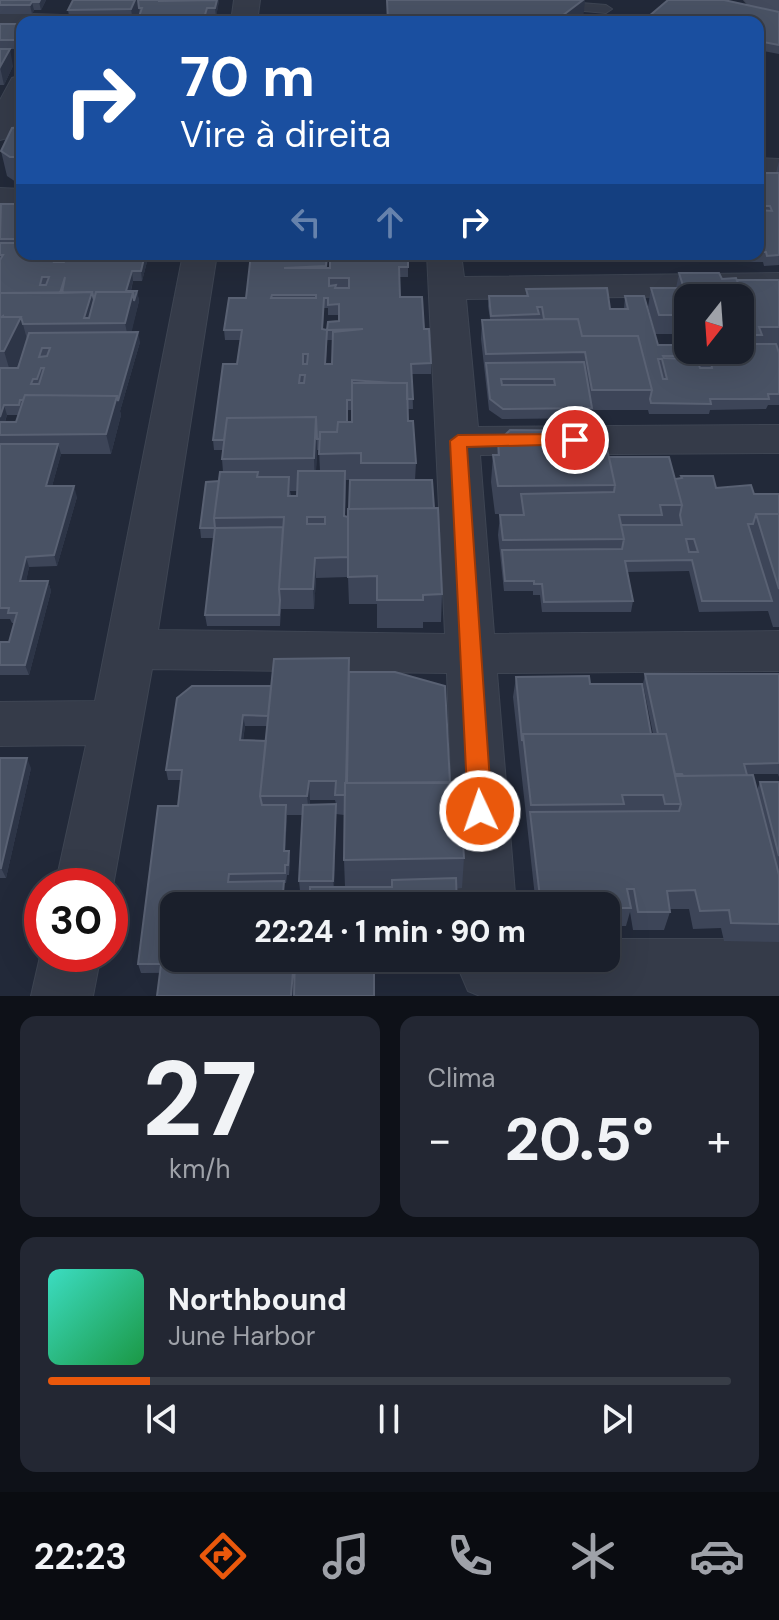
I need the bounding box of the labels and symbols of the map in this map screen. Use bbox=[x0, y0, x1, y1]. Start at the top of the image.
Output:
north arrow bbox=[674, 284, 754, 364]
pin bbox=[541, 406, 609, 474]
position arrow bbox=[438, 769, 522, 853]
speed limit sign: 30 bbox=[24, 868, 128, 972]

